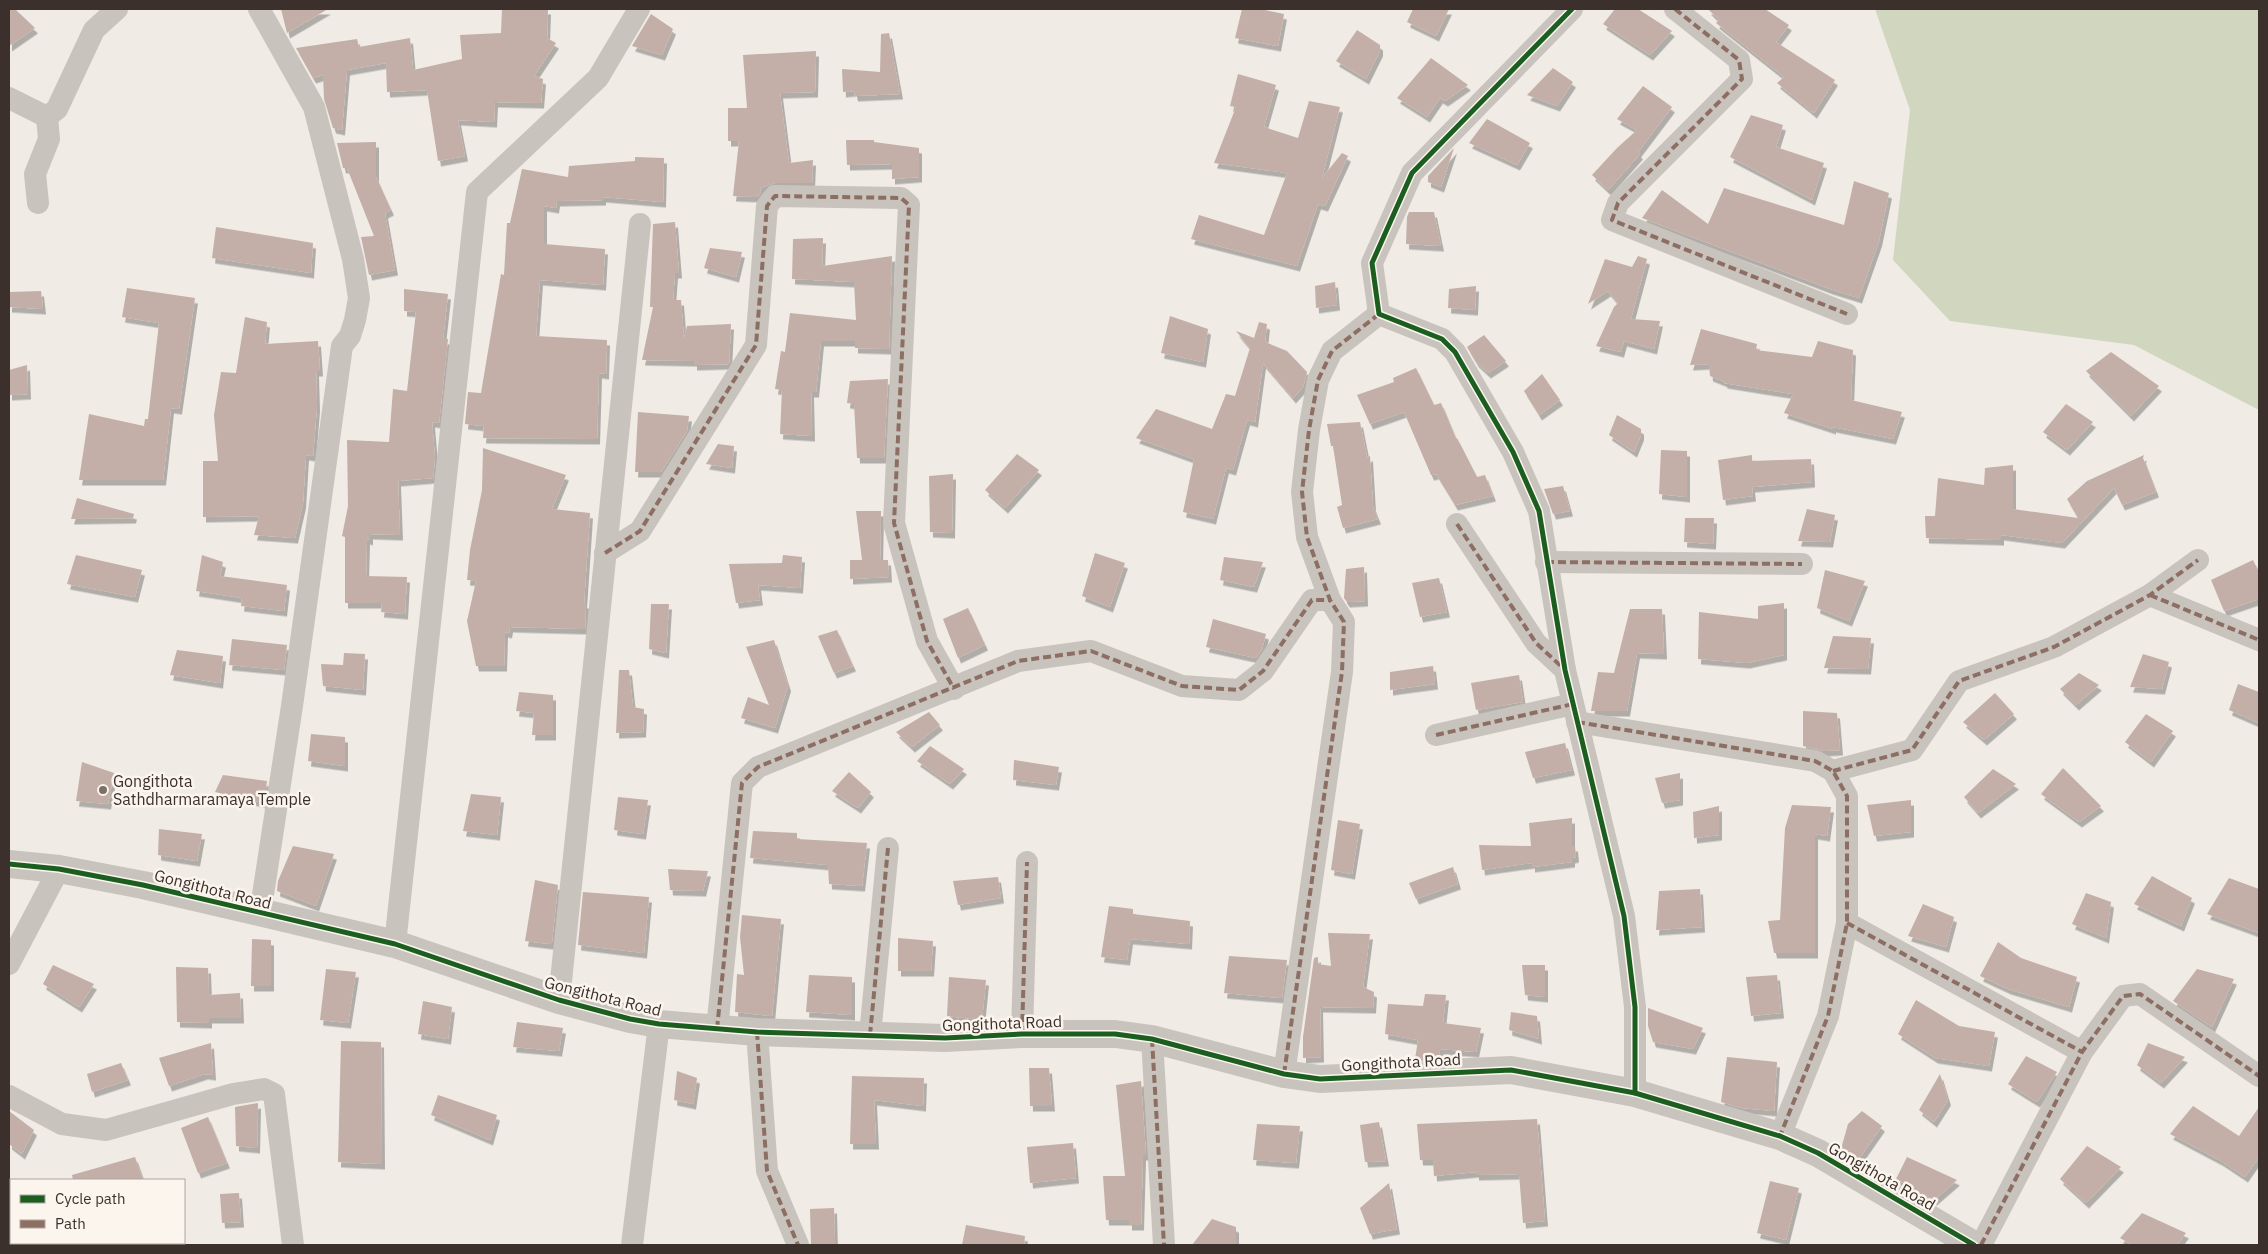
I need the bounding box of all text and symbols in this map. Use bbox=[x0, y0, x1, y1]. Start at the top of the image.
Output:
place label: Gongithota Sathdharmaramaya Temple bbox=[113, 771, 311, 809]
marker: Gongithota Sathdharmaramaya Temple bbox=[97, 784, 109, 796]
street label: Gongithota Road bbox=[152, 865, 274, 913]
street label: Gongithota Road bbox=[542, 972, 664, 1020]
street label: Gongithota Road bbox=[942, 1011, 1062, 1035]
street label: Gongithota Road bbox=[1341, 1049, 1461, 1075]
street label: Gongithota Road bbox=[1825, 1137, 1939, 1215]
legend bbox=[10, 1179, 185, 1244]
text: Cycle path bbox=[55, 1189, 126, 1208]
text: Path bbox=[55, 1214, 86, 1233]

